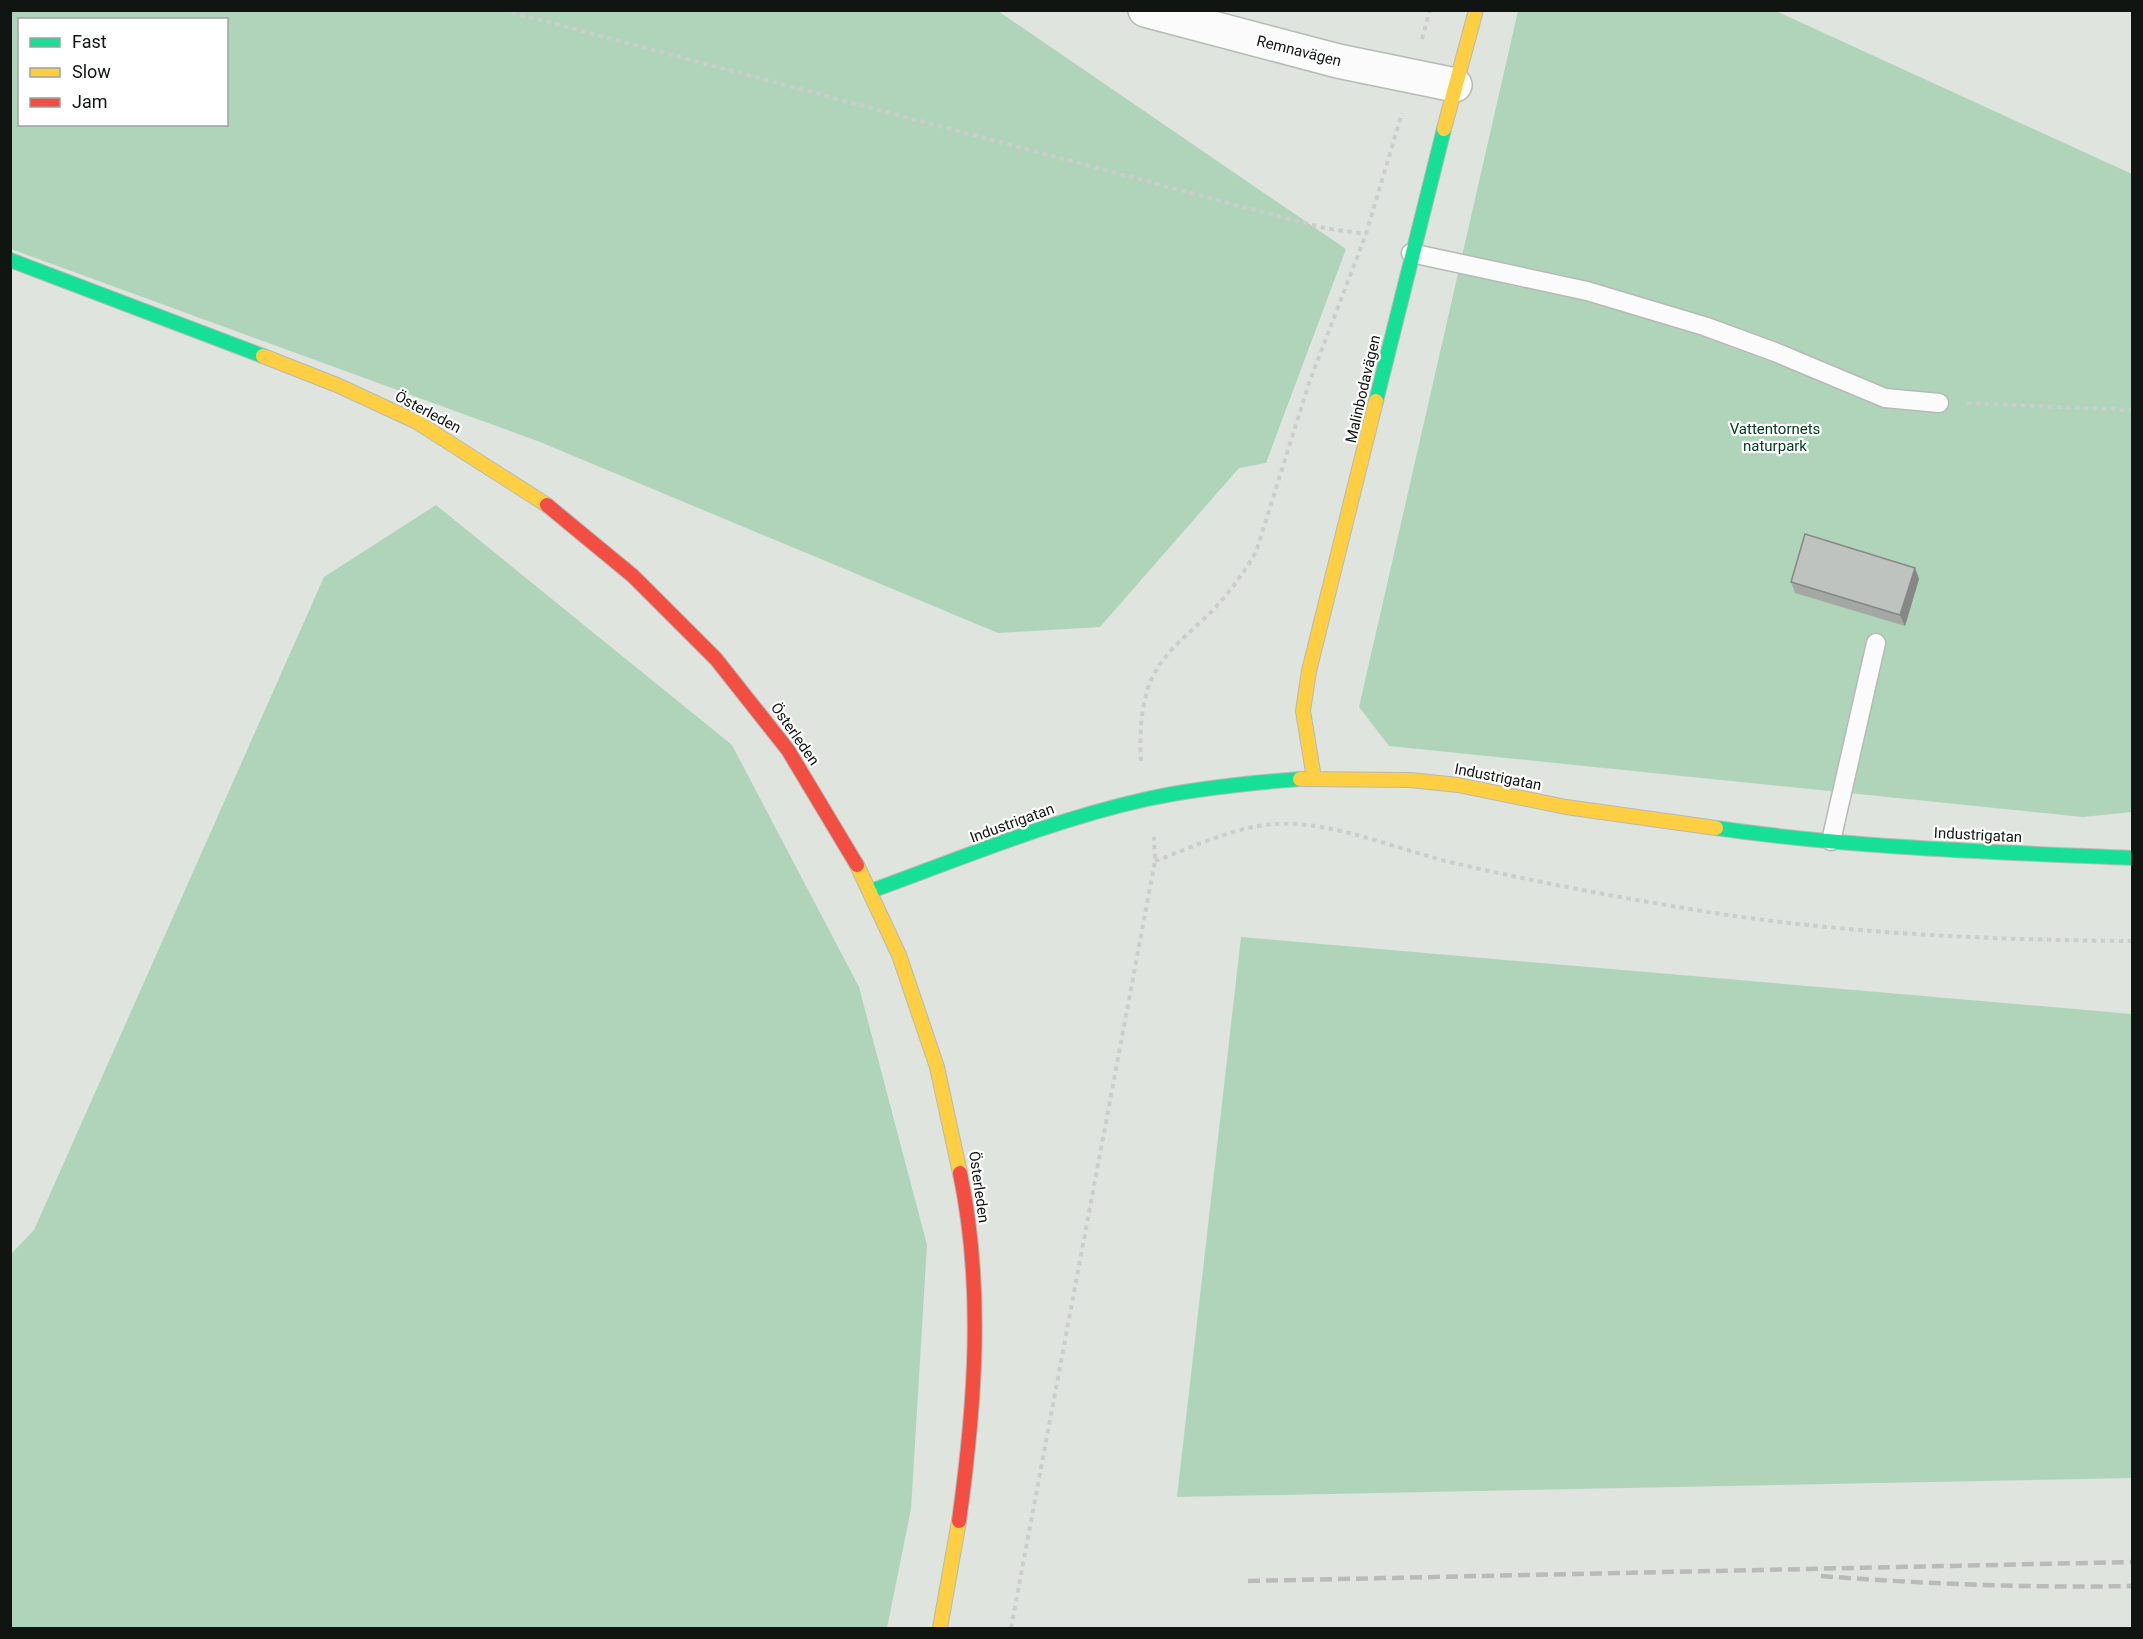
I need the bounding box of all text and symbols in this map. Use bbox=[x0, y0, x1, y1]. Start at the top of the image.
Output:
legend bbox=[18, 18, 228, 126]
text: Fast bbox=[72, 31, 107, 52]
street label: Remnavägen bbox=[1255, 32, 1343, 70]
text: Slow bbox=[72, 61, 111, 82]
text: Jam bbox=[72, 91, 108, 112]
street label: Malinbodavägen bbox=[1342, 333, 1384, 445]
street label: Österleden bbox=[392, 387, 464, 437]
park label: Vattentornets naturpark bbox=[1730, 420, 1820, 455]
street label: Österleden bbox=[767, 699, 823, 769]
street label: Industrigatan bbox=[1453, 760, 1543, 794]
street label: Industrigatan bbox=[967, 799, 1057, 847]
street label: Industrigatan bbox=[1933, 824, 2023, 846]
street label: Österleden bbox=[965, 1150, 993, 1224]

